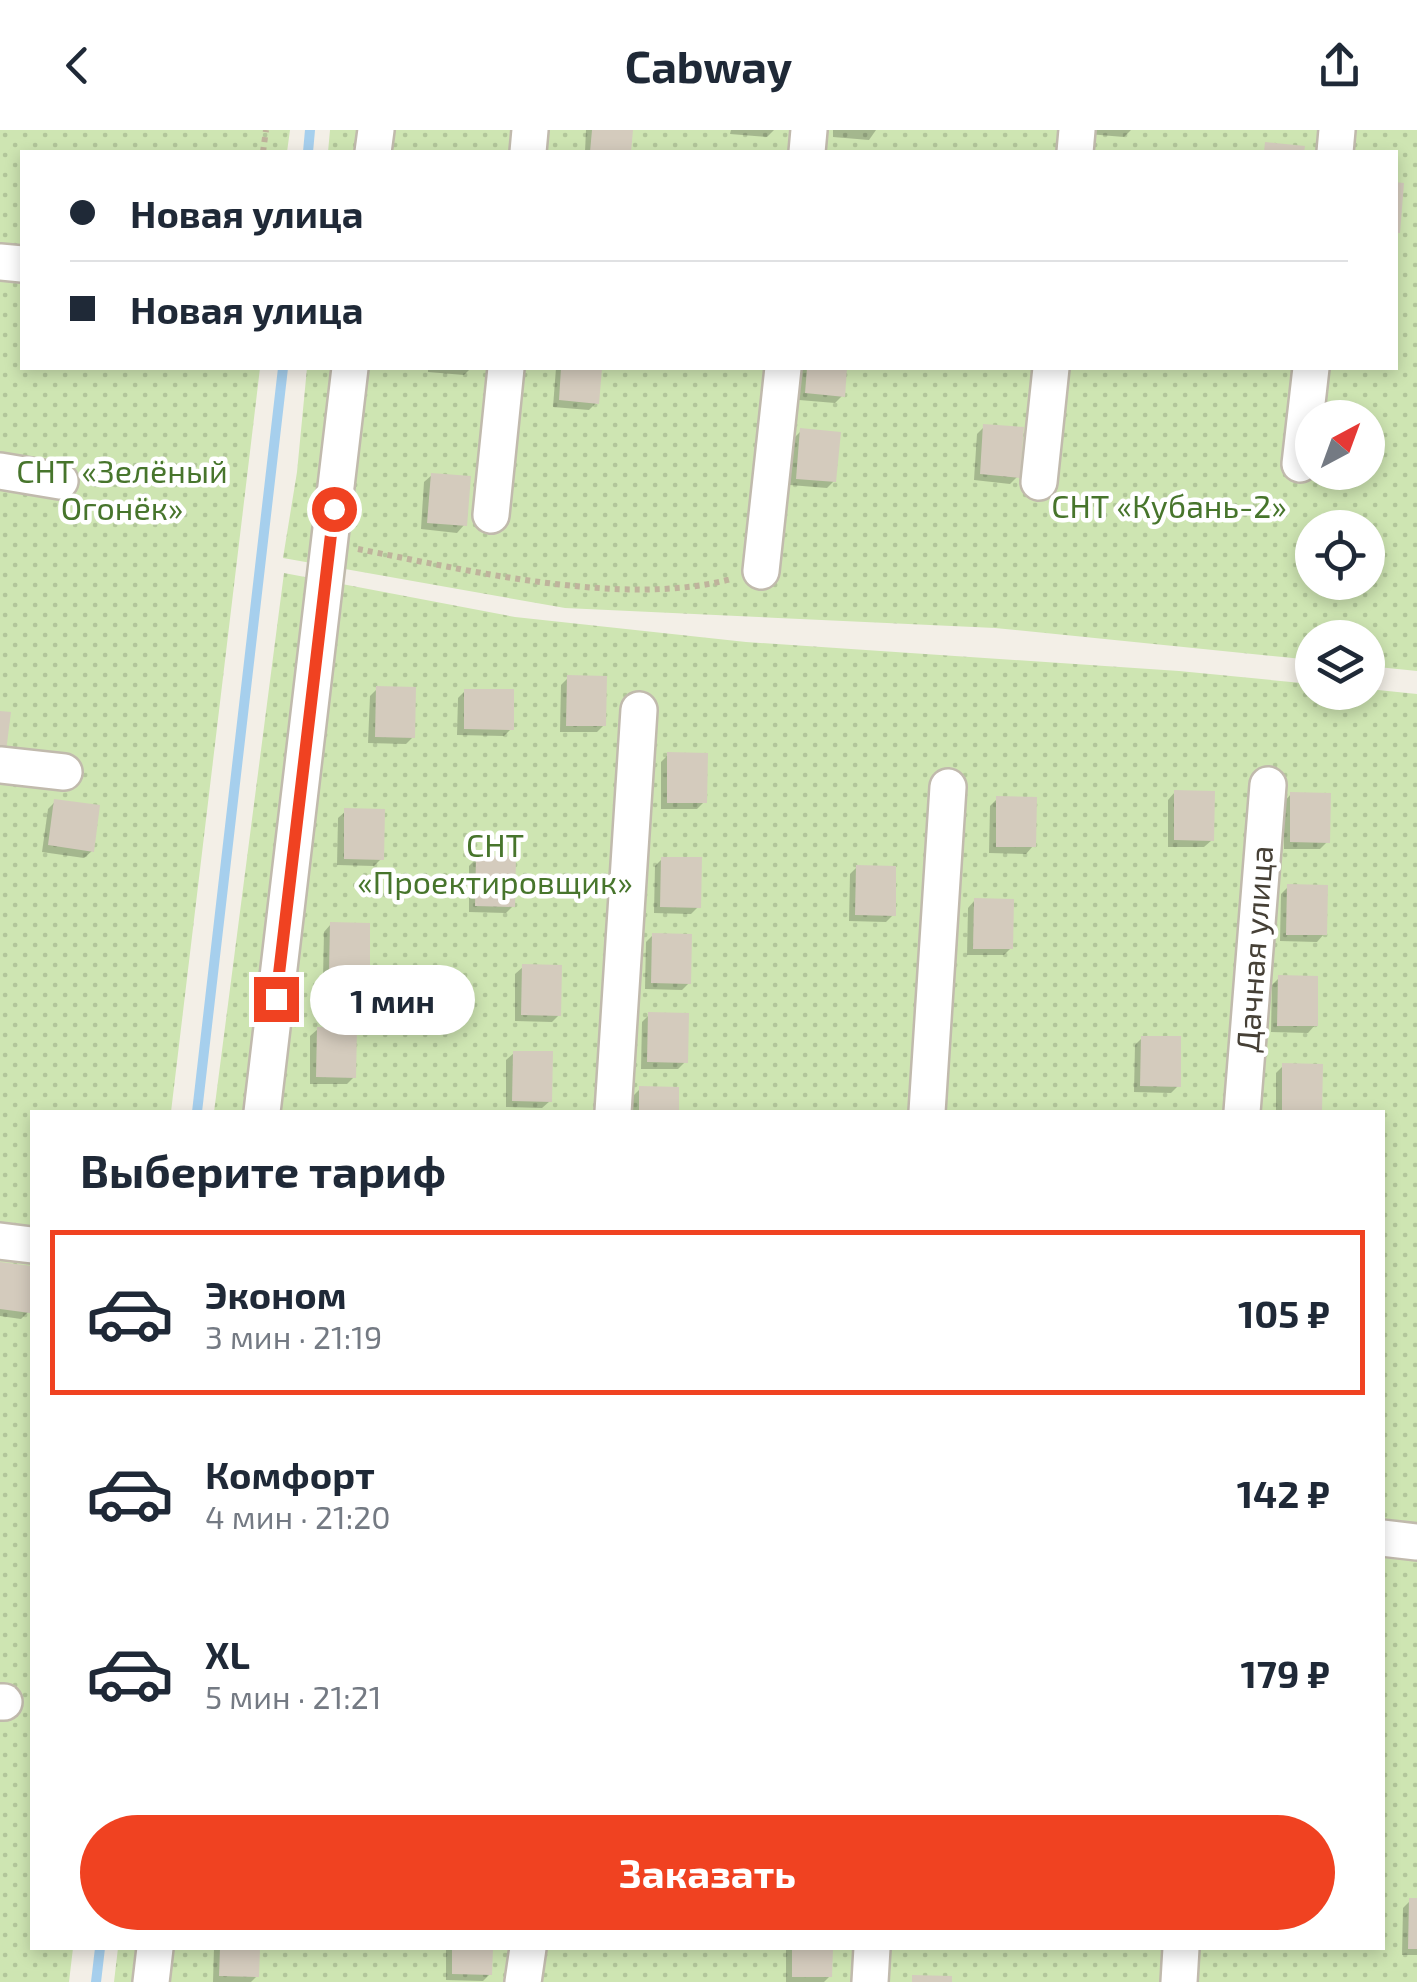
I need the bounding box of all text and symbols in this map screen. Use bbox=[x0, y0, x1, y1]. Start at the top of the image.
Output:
icon: back bbox=[50, 38, 105, 93]
text: Cabway bbox=[625, 38, 792, 92]
icon: share bbox=[1312, 38, 1367, 93]
text: Новая улица bbox=[130, 190, 364, 236]
text: Новая улица bbox=[130, 286, 364, 332]
north arrow bbox=[1295, 400, 1385, 490]
map controls bbox=[1295, 400, 1385, 710]
park label: СНТ «Зелёный Огонёк» bbox=[16, 451, 228, 526]
park label: СНТ «Кубань-2» bbox=[1051, 486, 1287, 525]
route start bbox=[312, 487, 357, 532]
button: locate bbox=[1295, 510, 1385, 600]
button: layers bbox=[1295, 620, 1385, 710]
park label: СНТ «Проектировщик» bbox=[357, 825, 633, 900]
street label: Дачная улица bbox=[1227, 844, 1280, 1054]
callout: 1 мин bbox=[311, 964, 476, 1034]
route end bbox=[254, 977, 299, 1022]
text: 1 мин bbox=[350, 981, 435, 1019]
text: Выберите тариф bbox=[80, 1143, 446, 1197]
icon: car bbox=[85, 1268, 175, 1358]
text: Эконом bbox=[205, 1271, 347, 1317]
text: 105 ₽ bbox=[1238, 1290, 1330, 1336]
text: 3 мин · 21:19 bbox=[205, 1317, 382, 1355]
icon: car bbox=[85, 1448, 175, 1538]
text: Комфорт bbox=[205, 1451, 375, 1497]
text: 142 ₽ bbox=[1237, 1470, 1330, 1516]
text: 4 мин · 21:20 bbox=[205, 1497, 391, 1535]
icon: car bbox=[85, 1628, 175, 1718]
text: XL bbox=[205, 1631, 250, 1677]
text: 179 ₽ bbox=[1240, 1650, 1330, 1696]
text: 5 мин · 21:21 bbox=[205, 1677, 381, 1715]
button: Заказать bbox=[80, 1815, 1335, 1930]

